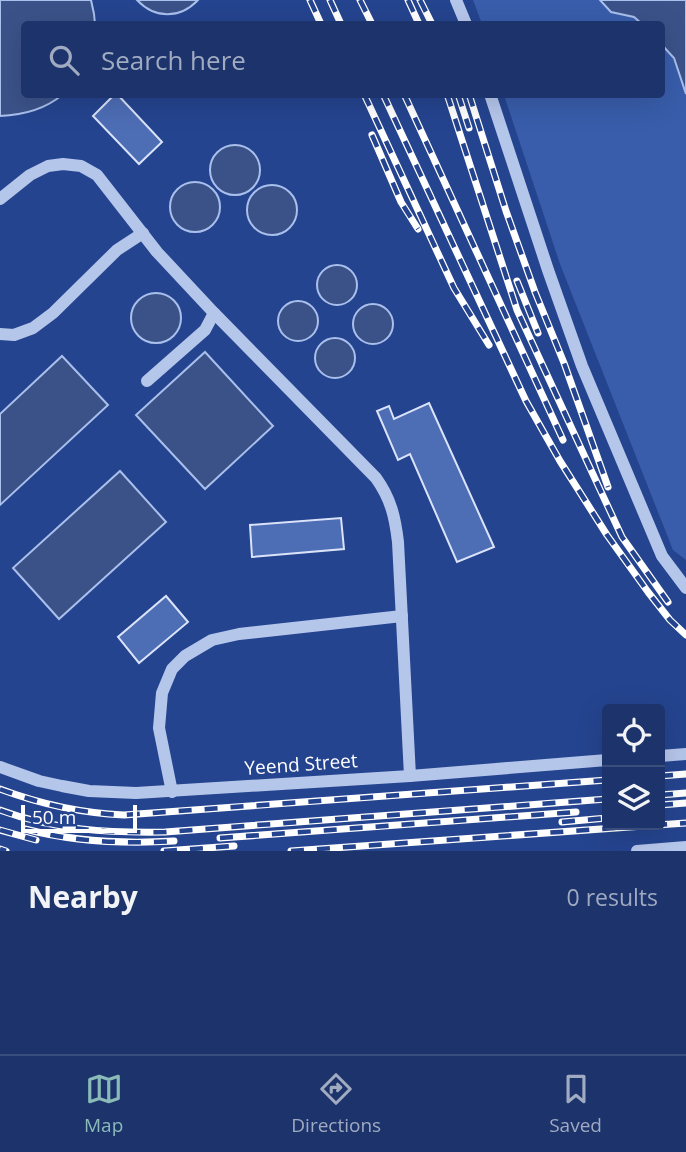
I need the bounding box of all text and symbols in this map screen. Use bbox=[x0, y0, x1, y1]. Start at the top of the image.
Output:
search box bbox=[21, 21, 665, 98]
icon: search bbox=[45, 41, 83, 79]
text: Search here bbox=[101, 42, 246, 78]
map controls bbox=[602, 704, 665, 830]
button: locate bbox=[602, 704, 665, 767]
street label: Yeend Street bbox=[244, 747, 359, 781]
button: layers bbox=[602, 767, 665, 830]
scale bar bbox=[21, 802, 136, 834]
text: 50 m bbox=[32, 804, 76, 830]
text: Nearby bbox=[28, 876, 138, 917]
text: 0 results bbox=[567, 881, 658, 913]
tab: Map bbox=[84, 1070, 123, 1138]
tab: Directions bbox=[291, 1070, 381, 1138]
tab: Saved bbox=[549, 1070, 602, 1138]

